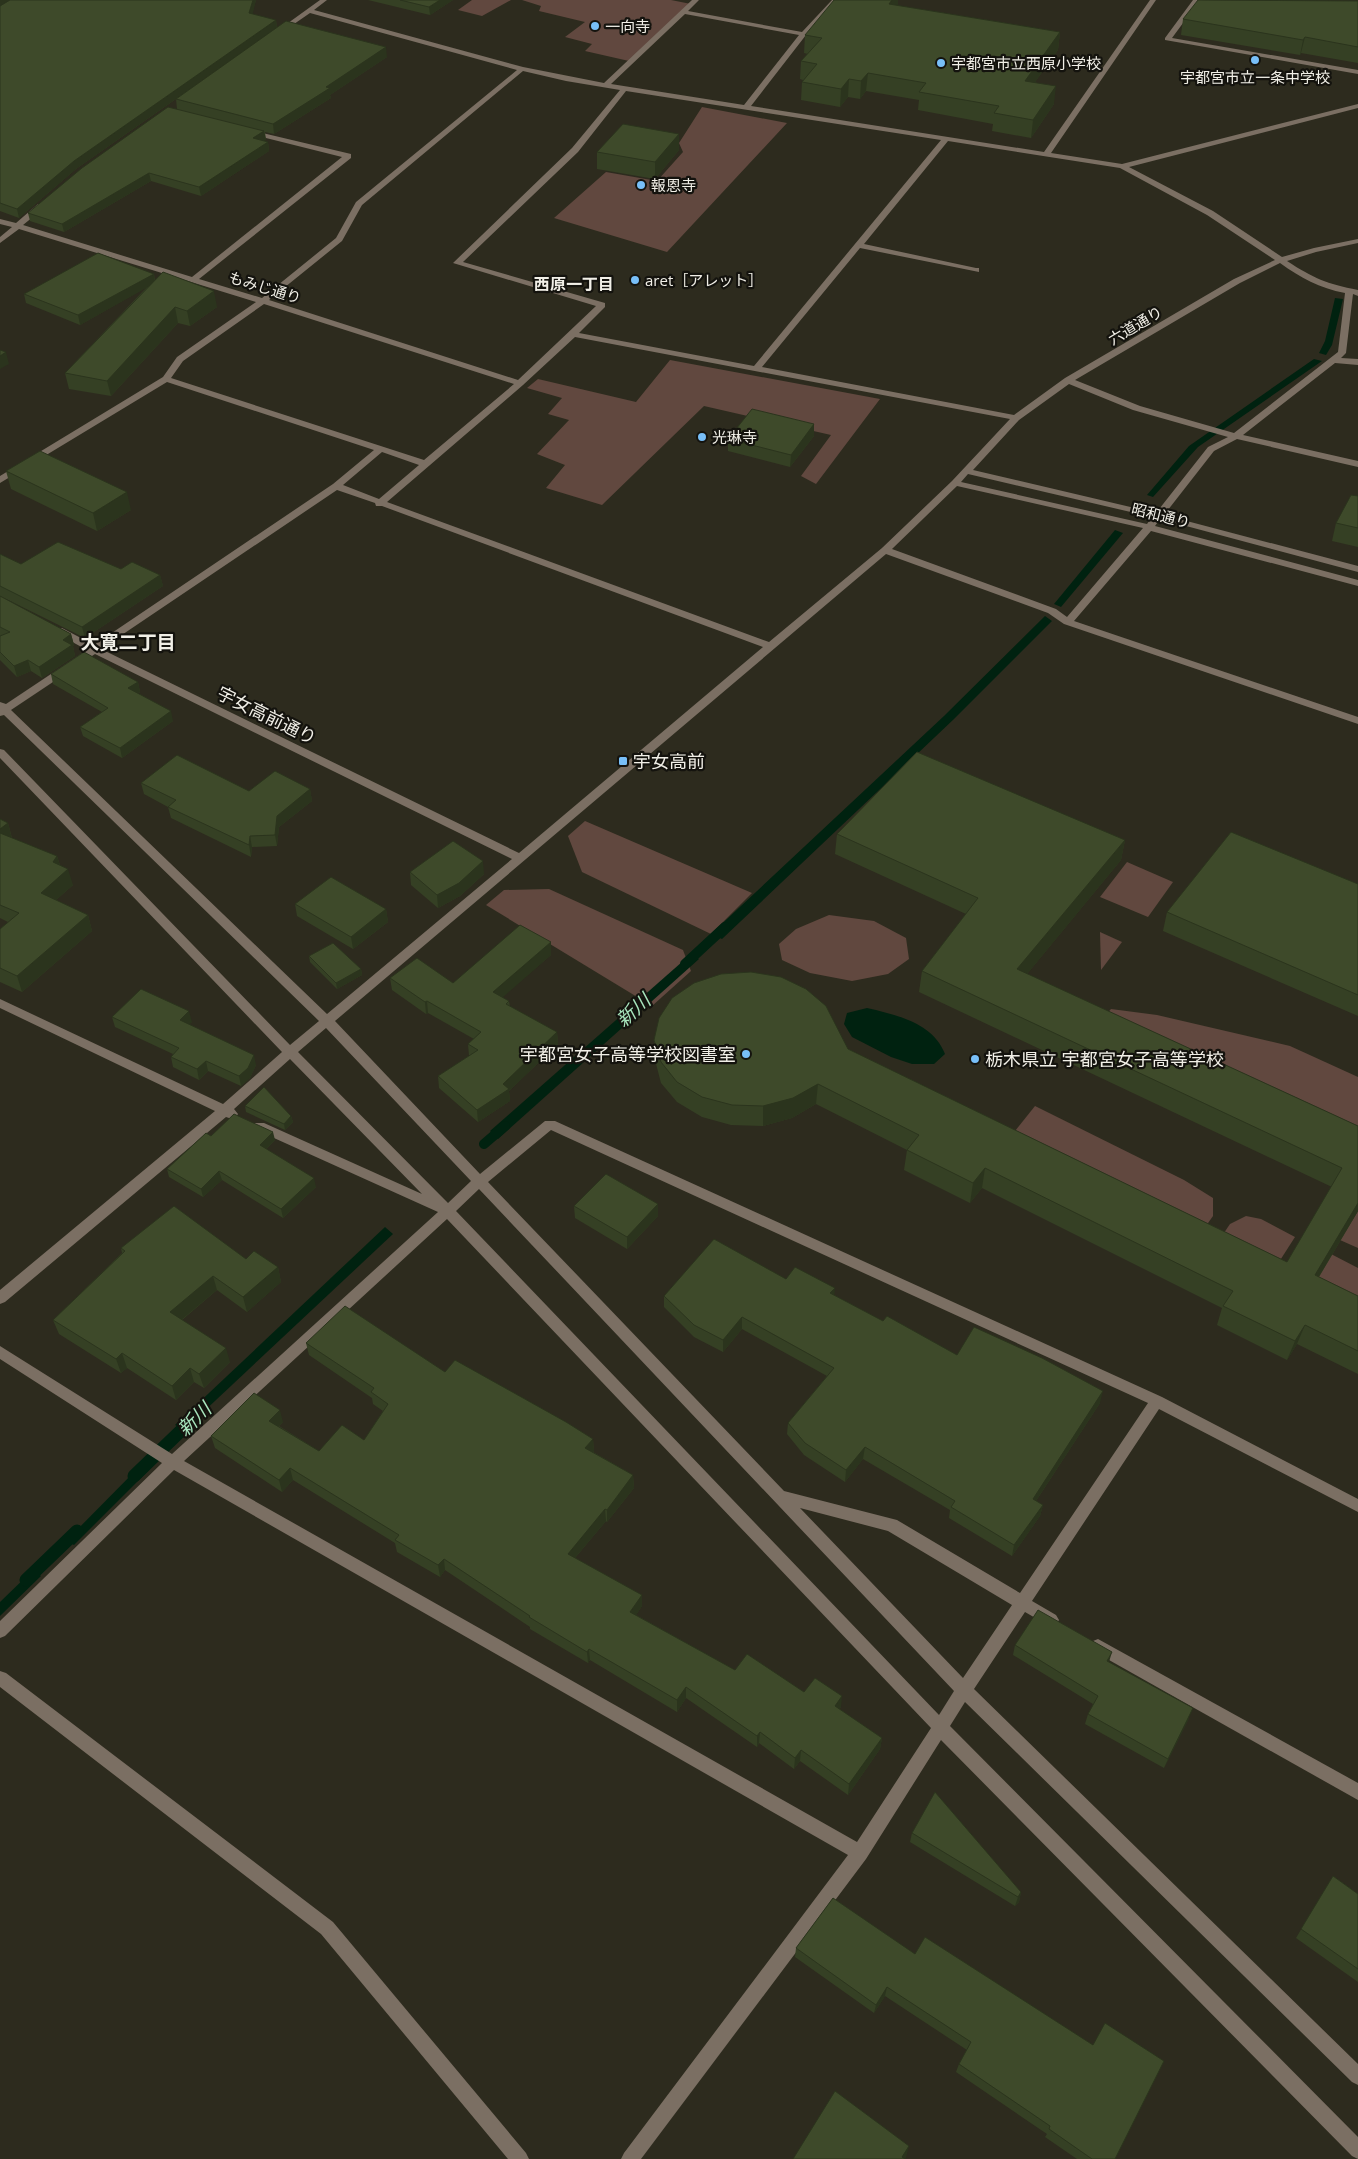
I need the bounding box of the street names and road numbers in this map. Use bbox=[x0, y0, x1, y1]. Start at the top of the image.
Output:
street label: もみじ通り bbox=[226, 266, 304, 308]
street label: 六道通り bbox=[1104, 301, 1166, 349]
street label: 昭和通り bbox=[1129, 498, 1193, 532]
street label: 宇女高前通り bbox=[213, 681, 321, 749]

